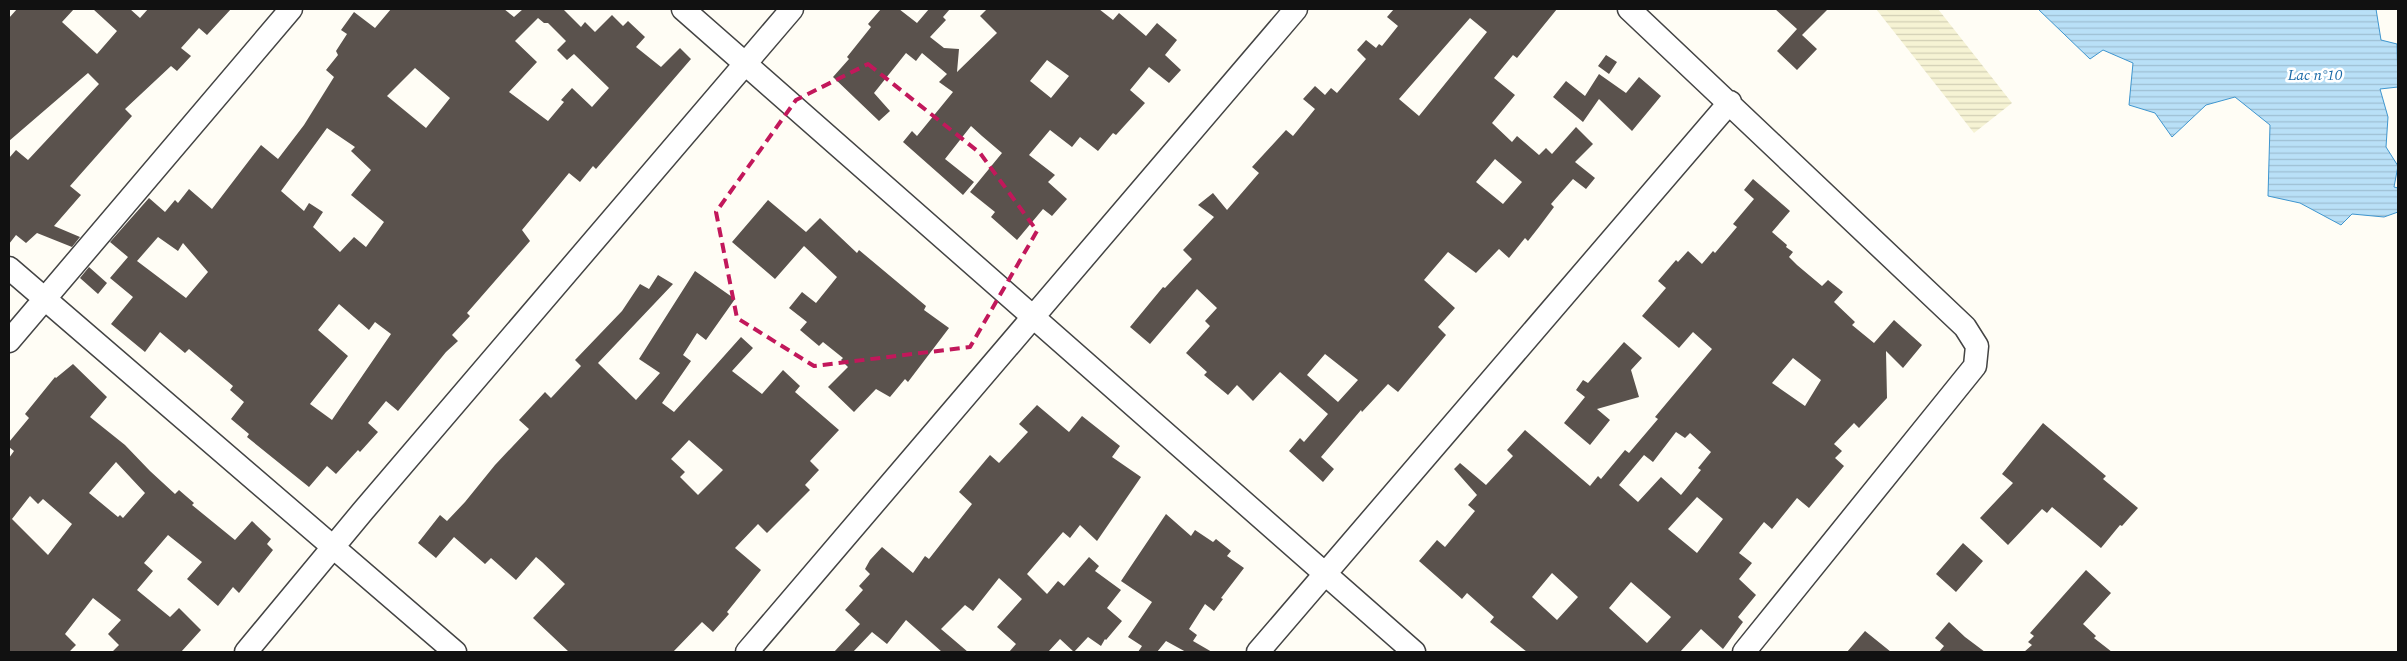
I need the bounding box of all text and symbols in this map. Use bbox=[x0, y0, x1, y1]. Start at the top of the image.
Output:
water label: Lac n°10 bbox=[2287, 64, 2343, 85]

